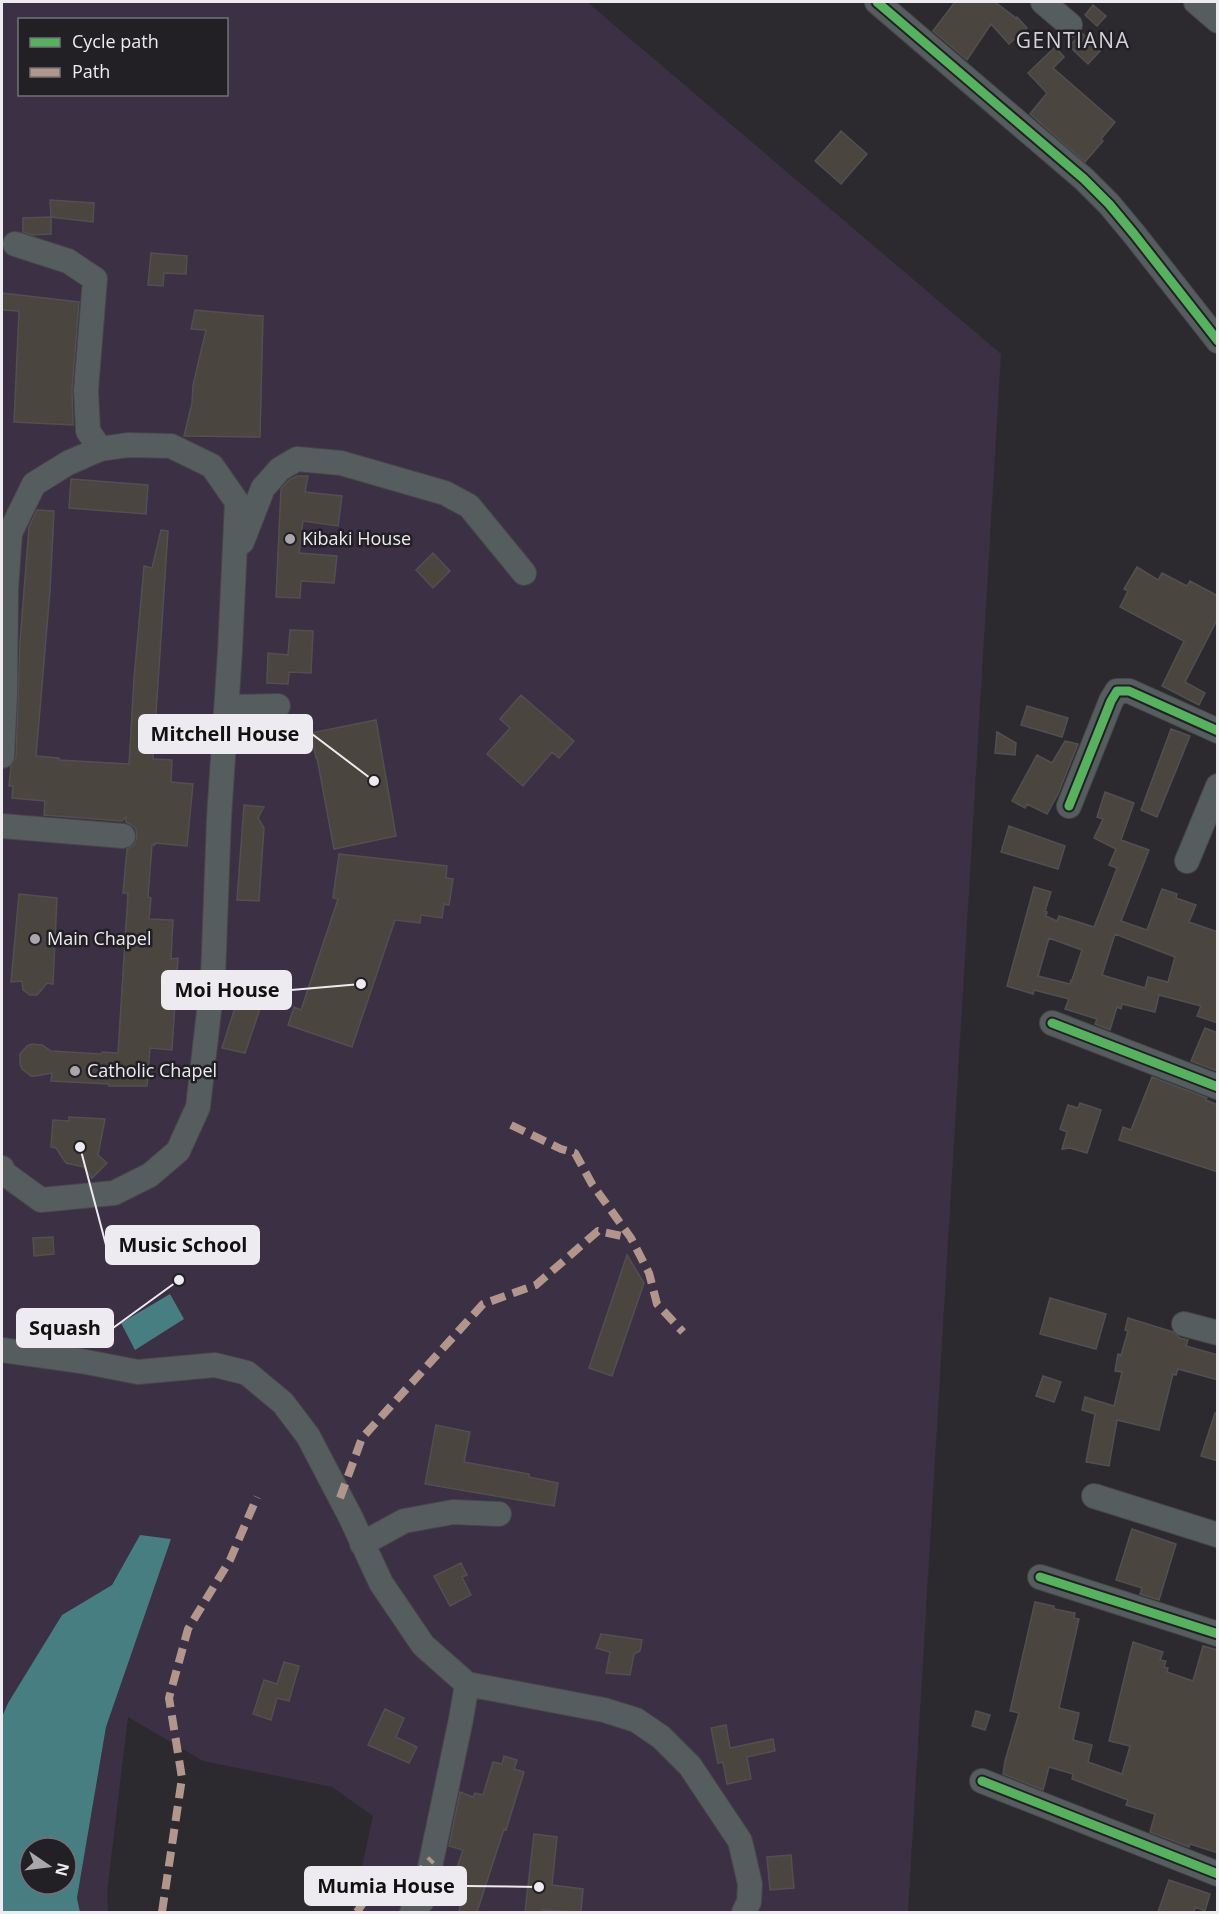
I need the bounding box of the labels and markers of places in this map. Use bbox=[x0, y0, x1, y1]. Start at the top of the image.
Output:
place label: Kibaki House bbox=[302, 526, 411, 550]
marker: Kibaki House bbox=[283, 532, 297, 546]
callout: Mitchell House bbox=[139, 715, 312, 753]
place label: Main Chapel bbox=[47, 926, 152, 950]
marker: Main Chapel bbox=[28, 932, 42, 946]
callout: Moi House bbox=[162, 971, 291, 1009]
place label: Catholic Chapel bbox=[87, 1058, 217, 1082]
marker: Catholic Chapel bbox=[68, 1064, 82, 1078]
callout: Music School bbox=[106, 1226, 259, 1264]
callout: Squash bbox=[17, 1309, 113, 1347]
callout: Mumia House bbox=[305, 1867, 466, 1905]

